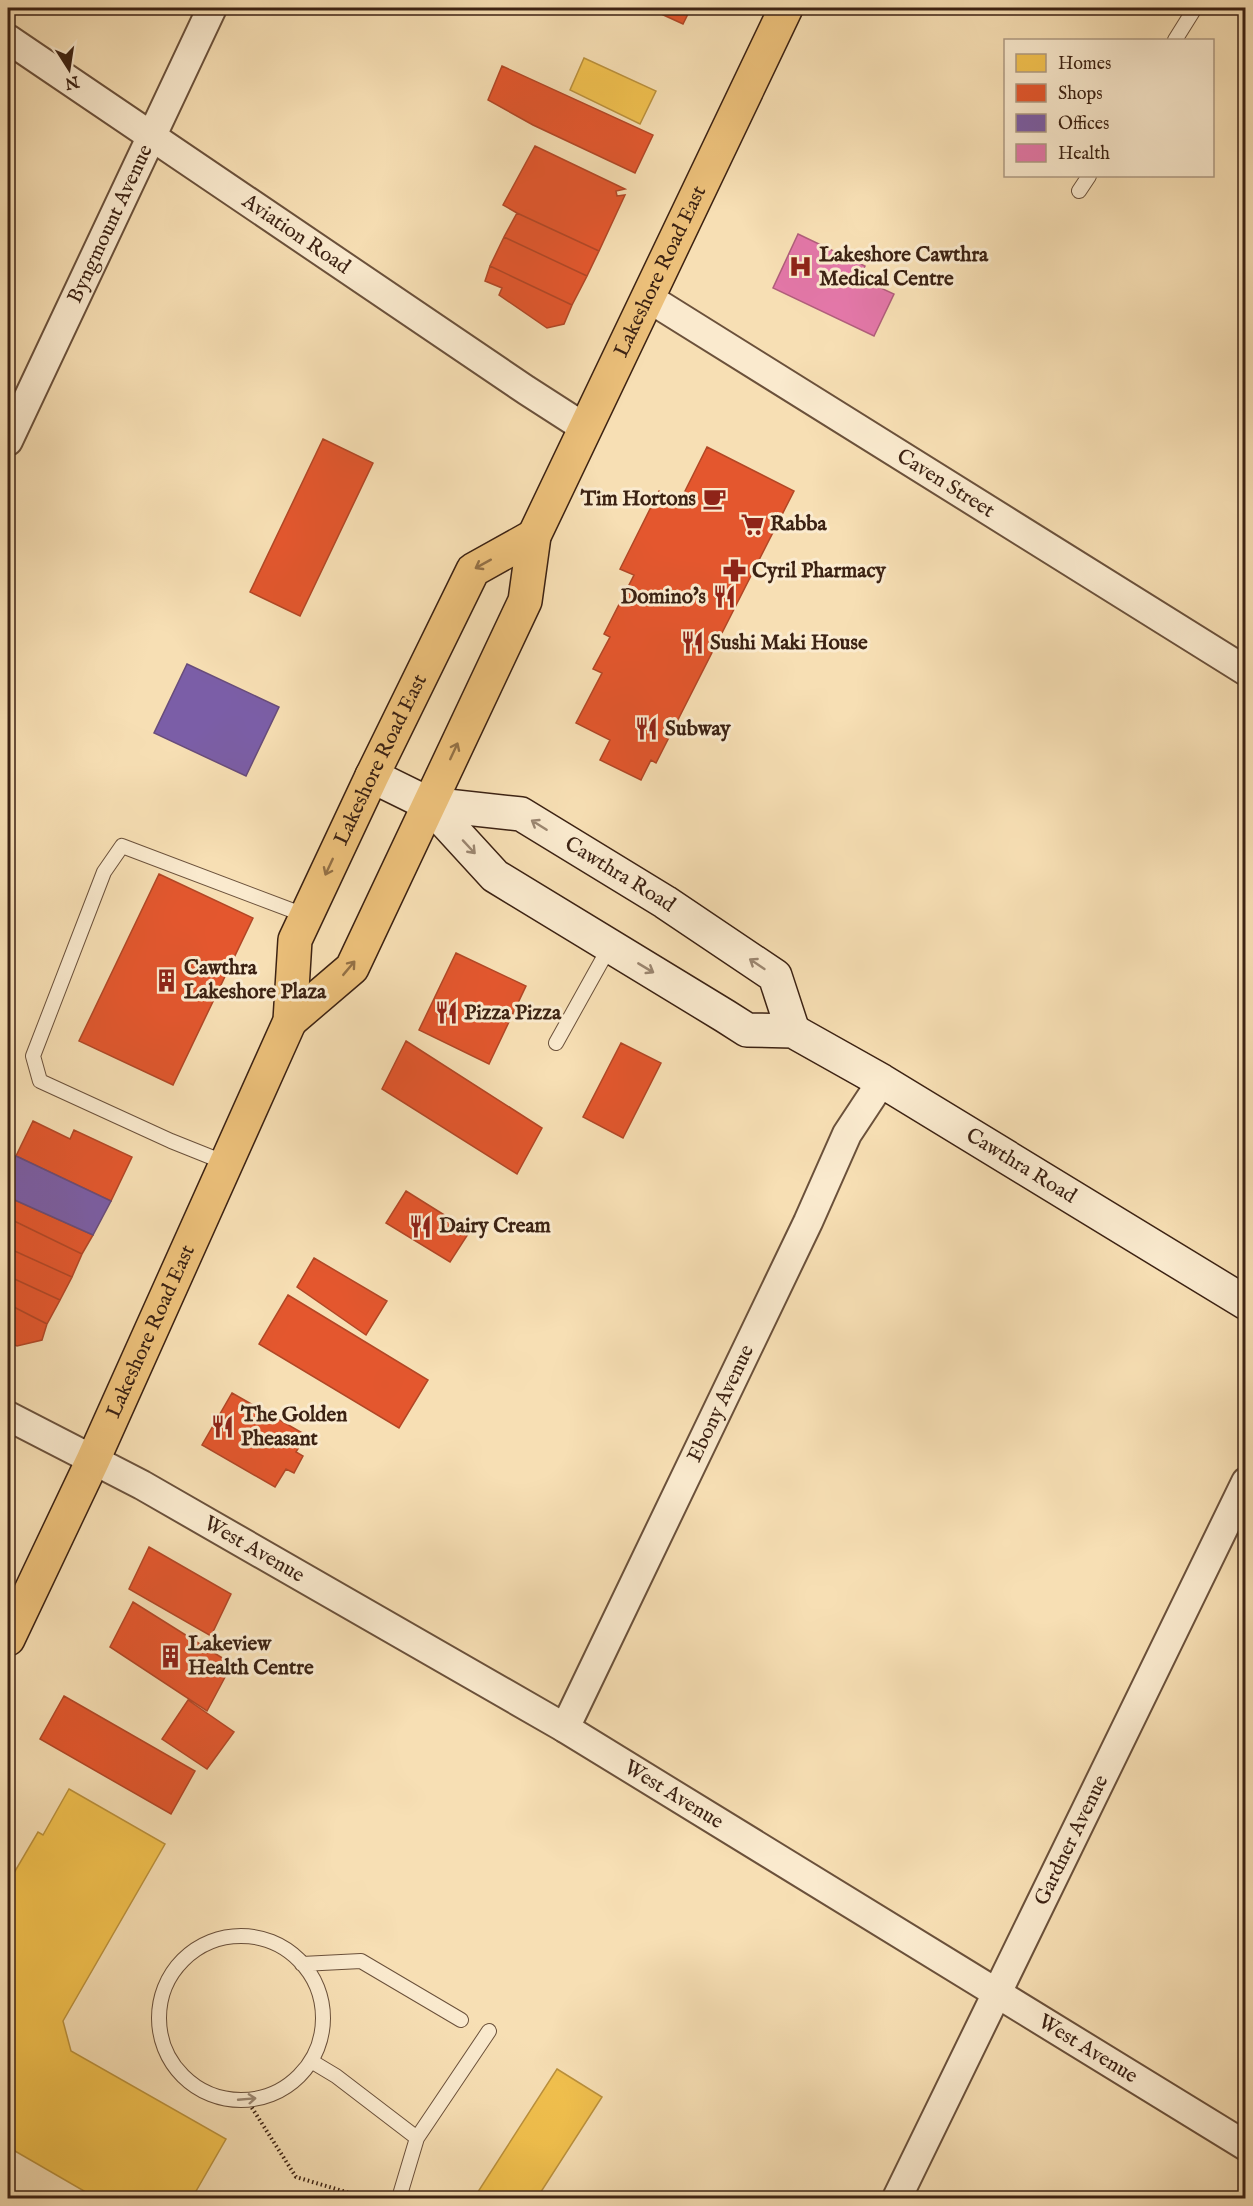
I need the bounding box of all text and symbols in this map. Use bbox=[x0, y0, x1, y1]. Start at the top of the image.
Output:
north arrow bbox=[39, 39, 99, 99]
legend bbox=[1004, 39, 1214, 177]
text: Homes bbox=[1058, 53, 1111, 76]
text: N bbox=[63, 70, 82, 93]
text: Shops bbox=[1058, 83, 1103, 106]
text: Offices bbox=[1058, 113, 1109, 136]
street label: Byngmount Avenue bbox=[61, 140, 159, 308]
text: Health bbox=[1058, 143, 1110, 166]
street label: Lakeshore Road East bbox=[608, 181, 713, 362]
street label: Aviation Road bbox=[236, 187, 356, 281]
place label: Lakeshore Cawthra Medical Centre bbox=[819, 242, 989, 293]
hospital icon: Lakeshore Cawthra Medical Centre bbox=[788, 254, 814, 280]
street label: Caven Street bbox=[891, 443, 1000, 524]
place label: Tim Hortons bbox=[580, 486, 696, 513]
cafe icon: Tim Hortons bbox=[701, 486, 727, 512]
supermarket icon: Rabba bbox=[739, 511, 765, 537]
place label: Rabba bbox=[770, 511, 827, 538]
pharmacy icon: Cyril Pharmacy bbox=[721, 558, 747, 584]
place label: Cyril Pharmacy bbox=[752, 558, 886, 585]
one-way arrow bbox=[474, 559, 492, 570]
place label: Domino's bbox=[620, 584, 706, 611]
restaurant icon: Domino's bbox=[711, 584, 737, 610]
restaurant icon: Sushi Maki House bbox=[679, 630, 705, 656]
place label: Sushi Maki House bbox=[710, 630, 868, 657]
street label: Lakeshore Road East bbox=[328, 670, 433, 850]
restaurant icon: Subway bbox=[634, 716, 660, 742]
place label: Subway bbox=[665, 716, 731, 743]
one-way arrow bbox=[448, 743, 460, 761]
one-way arrow bbox=[531, 819, 548, 832]
street label: Cawthra Road bbox=[560, 830, 681, 919]
one-way arrow bbox=[462, 840, 476, 855]
one-way arrow bbox=[323, 857, 335, 875]
place label: Cawthra Lakeshore Plaza bbox=[184, 955, 327, 1006]
one-way arrow bbox=[749, 958, 765, 970]
one-way arrow bbox=[343, 960, 356, 976]
one-way arrow bbox=[637, 963, 654, 975]
building icon: Cawthra Lakeshore Plaza bbox=[153, 967, 179, 993]
restaurant icon: Pizza Pizza bbox=[433, 1000, 459, 1026]
place label: Pizza Pizza bbox=[464, 1000, 562, 1027]
street label: Cawthra Road bbox=[961, 1122, 1082, 1210]
restaurant icon: Dairy Cream bbox=[408, 1213, 434, 1239]
place label: Dairy Cream bbox=[439, 1213, 552, 1240]
street label: Lakeshore Road East bbox=[100, 1241, 201, 1422]
street label: Ebony Avenue bbox=[681, 1340, 761, 1467]
place label: The Golden Pheasant bbox=[240, 1402, 347, 1453]
restaurant icon: The Golden Pheasant bbox=[210, 1414, 236, 1440]
street label: West Avenue bbox=[199, 1510, 310, 1589]
place label: Lakeview Health Centre bbox=[188, 1631, 314, 1682]
building icon: Lakeview Health Centre bbox=[157, 1643, 183, 1669]
street label: West Avenue bbox=[619, 1754, 729, 1836]
street label: Gardner Avenue bbox=[1028, 1770, 1115, 1910]
street label: West Avenue bbox=[1033, 2008, 1143, 2090]
one-way arrow bbox=[237, 2093, 256, 2104]

